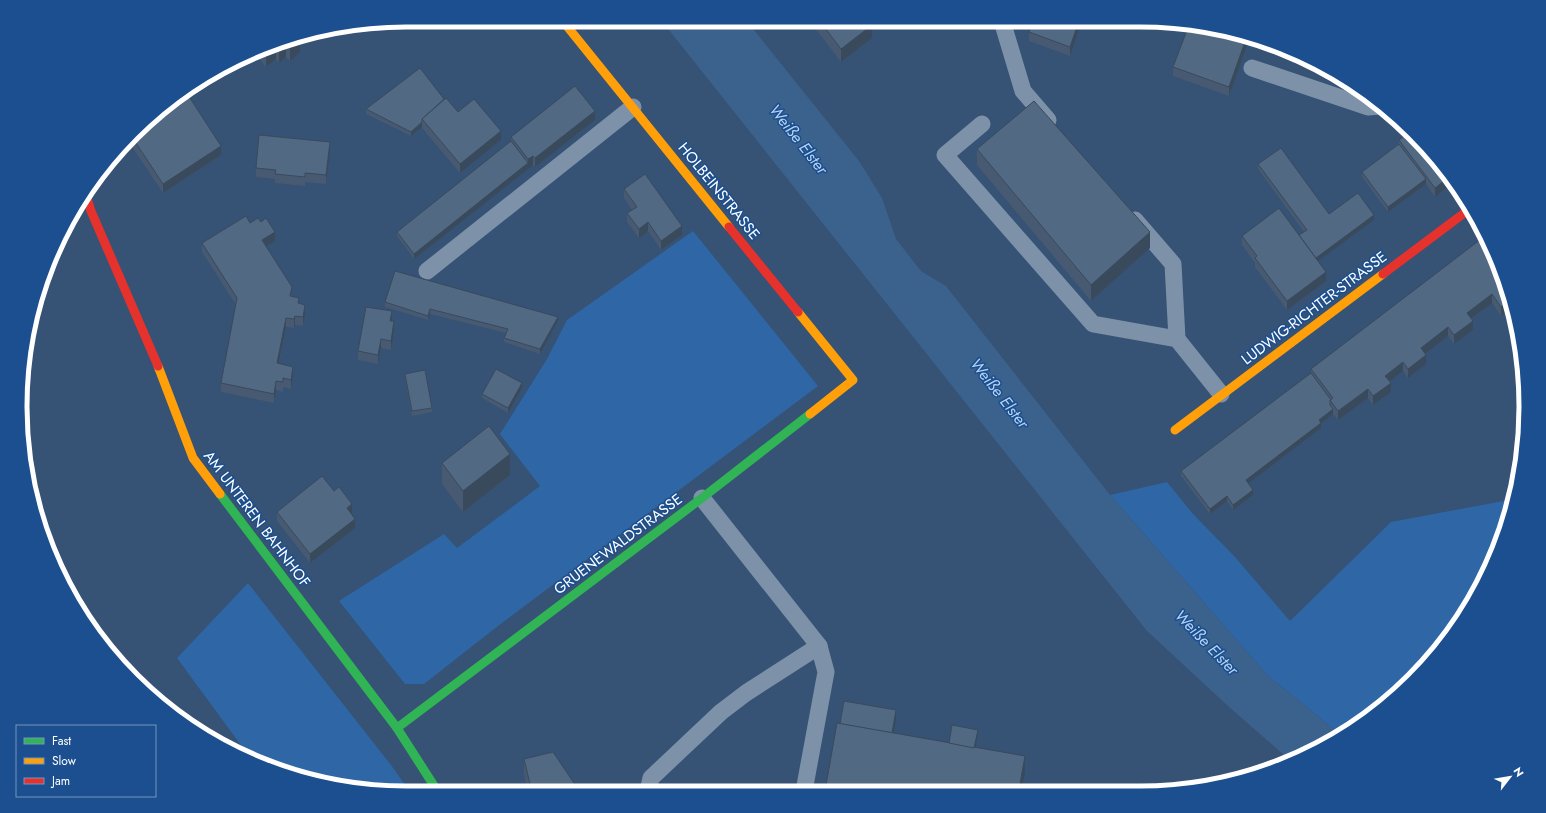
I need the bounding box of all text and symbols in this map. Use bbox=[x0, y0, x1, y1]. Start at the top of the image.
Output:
water label: Weiße Elster bbox=[764, 99, 834, 181]
street label: HOLBEINSTRASSE bbox=[673, 138, 765, 244]
street label: LUDWIG-RICHTER-STRASSE bbox=[1237, 246, 1391, 370]
water label: Weiße Elster bbox=[965, 353, 1035, 435]
street label: AM UNTEREN BAHNHOF bbox=[198, 446, 316, 592]
street label: GRUENEWALDSTRASSE bbox=[549, 488, 687, 600]
water label: Weiße Elster bbox=[1169, 604, 1245, 682]
legend bbox=[16, 725, 156, 797]
text: Fast bbox=[52, 732, 71, 750]
text: Slow bbox=[52, 752, 77, 770]
north arrow bbox=[1490, 757, 1530, 797]
text: N bbox=[1509, 764, 1528, 780]
text: Jam bbox=[50, 772, 70, 790]

